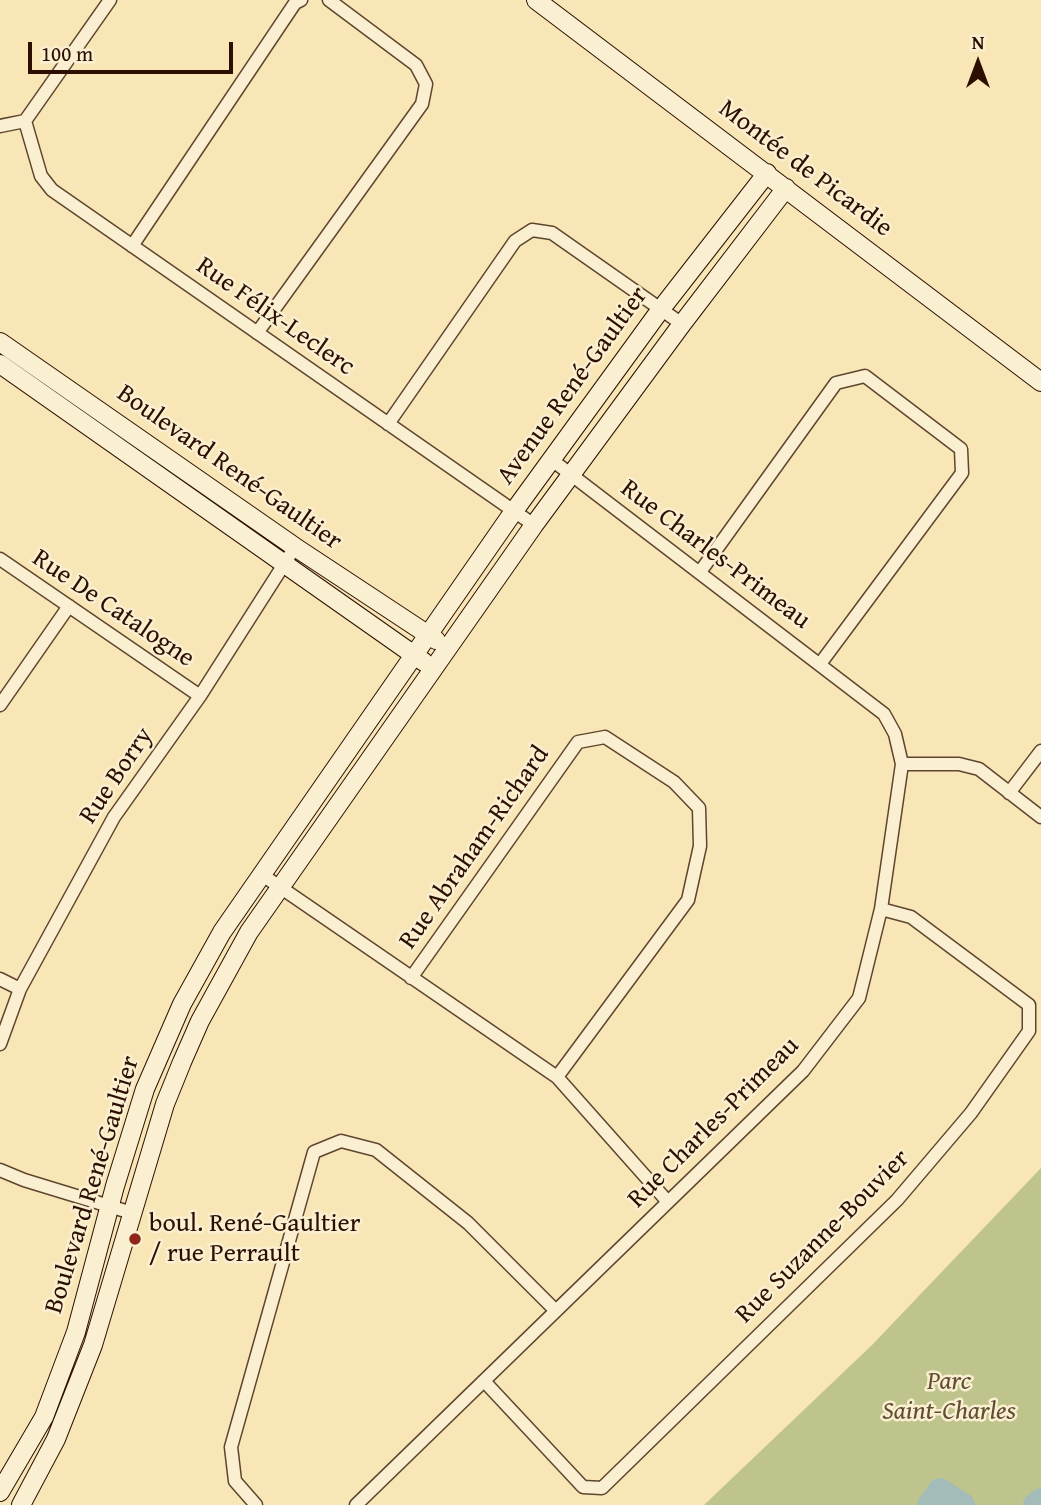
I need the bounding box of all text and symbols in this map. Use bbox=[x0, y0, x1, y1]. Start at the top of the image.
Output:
scale bar bbox=[32, 28, 236, 72]
north arrow bbox=[943, 28, 1013, 98]
text: N bbox=[972, 28, 984, 56]
text: 100 m bbox=[41, 38, 93, 69]
street label: Montée de Picardie bbox=[712, 94, 898, 244]
street label: Rue Félix-Leclerc bbox=[190, 251, 360, 383]
street label: Avenue René-Gaultier bbox=[491, 281, 655, 491]
street label: Boulevard René-Gaultier bbox=[110, 378, 348, 558]
street label: Rue Charles-Primeau bbox=[614, 474, 816, 636]
street label: Rue De Catalogne bbox=[26, 543, 200, 675]
street label: Rue Borry bbox=[73, 722, 161, 830]
street label: Rue Abraham-Richard bbox=[393, 741, 557, 955]
street label: Rue Charles-Primeau bbox=[622, 1031, 806, 1215]
street label: Boulevard René-Gaultier bbox=[39, 1052, 147, 1318]
street label: Rue Suzanne-Bouvier bbox=[730, 1144, 916, 1330]
place label: boul. René-Gaultier / rue Perrault bbox=[149, 1208, 360, 1270]
marker: boul. René-Gaultier / rue Perrault bbox=[127, 1231, 143, 1247]
park label: Parc Saint-Charles bbox=[882, 1366, 1016, 1428]

